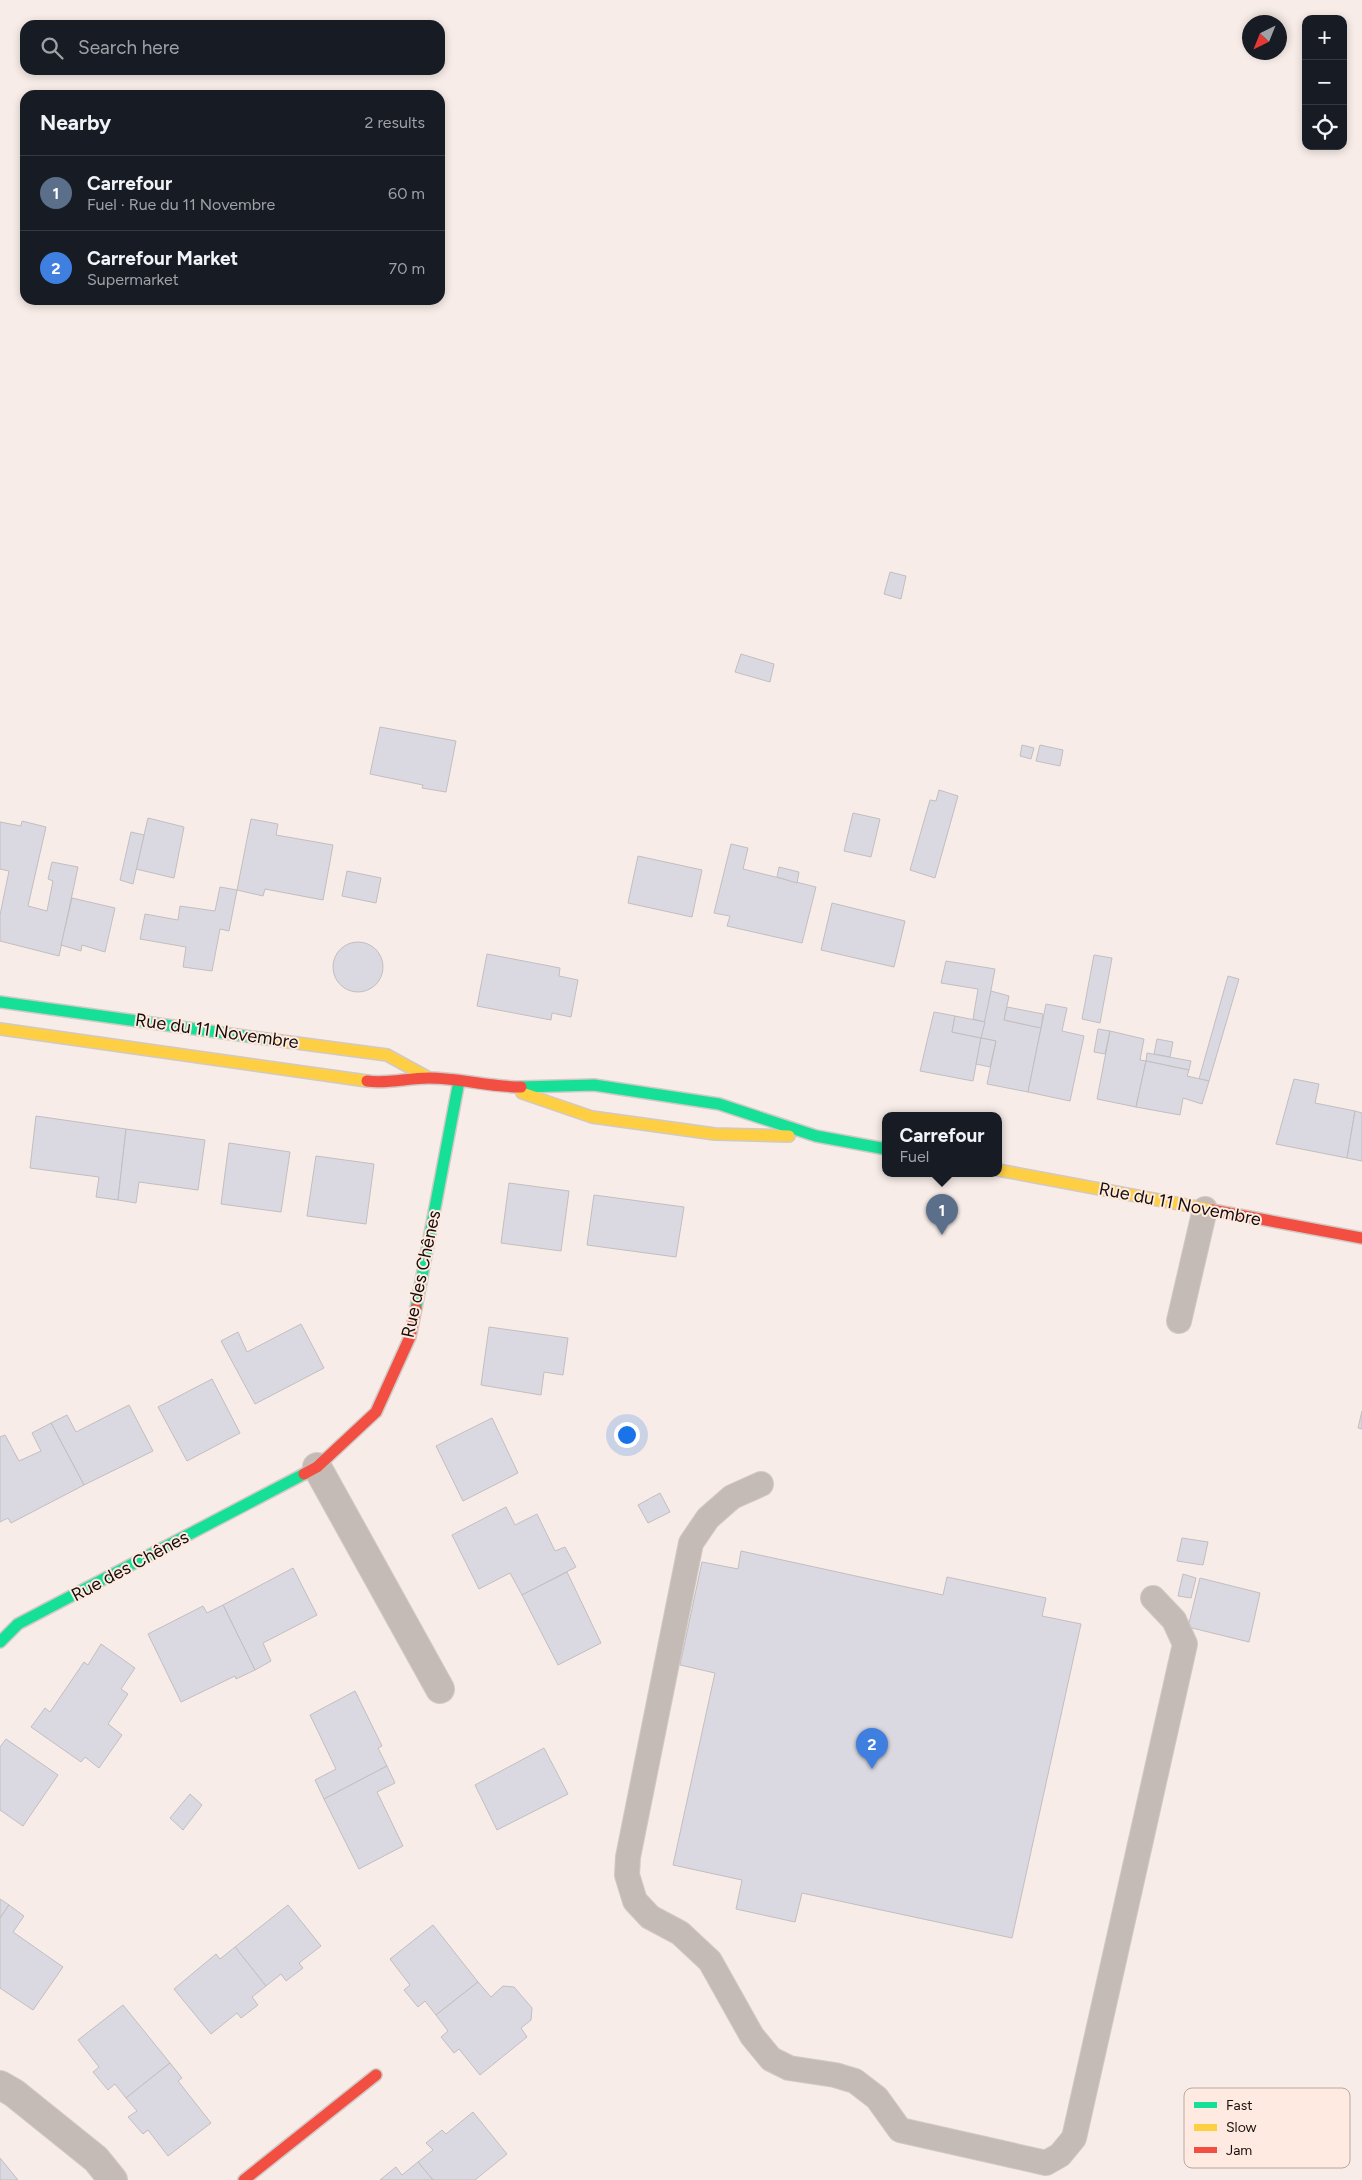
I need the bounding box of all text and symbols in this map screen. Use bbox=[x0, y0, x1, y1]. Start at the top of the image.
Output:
north arrow bbox=[1242, 15, 1287, 60]
map controls bbox=[1302, 15, 1347, 150]
button: + bbox=[1302, 15, 1347, 60]
search box bbox=[20, 20, 445, 75]
icon: search bbox=[38, 34, 66, 62]
text: Search here bbox=[78, 36, 180, 59]
button: − bbox=[1302, 60, 1347, 105]
button: locate bbox=[1302, 105, 1347, 150]
text: Nearby bbox=[40, 110, 111, 135]
text: 2 results bbox=[365, 113, 425, 132]
text: Carrefour bbox=[87, 172, 172, 195]
text: 1 bbox=[53, 184, 59, 203]
text: 60 m bbox=[388, 184, 425, 203]
text: Fuel · Rue du 11 Novembre bbox=[87, 195, 275, 214]
text: Carrefour Market bbox=[87, 247, 238, 270]
text: 2 bbox=[51, 259, 61, 278]
text: 70 m bbox=[389, 259, 425, 278]
text: Supermarket bbox=[87, 270, 179, 289]
street label: Rue du 11 Novembre bbox=[134, 1009, 300, 1053]
popup bbox=[882, 1112, 1002, 1177]
text: Carrefour bbox=[899, 1124, 985, 1147]
text: Fuel bbox=[899, 1147, 929, 1166]
street label: Rue du 11 Novembre bbox=[1097, 1177, 1263, 1231]
pin: 1 bbox=[926, 1194, 958, 1235]
street label: Rue des Chênes bbox=[397, 1208, 445, 1340]
your location bbox=[614, 1422, 640, 1448]
street label: Rue des Chênes bbox=[67, 1526, 193, 1606]
pin: 2 bbox=[856, 1728, 888, 1769]
legend bbox=[1184, 2088, 1350, 2168]
text: Fast bbox=[1226, 2097, 1252, 2114]
text: Slow bbox=[1226, 2119, 1257, 2136]
text: Jam bbox=[1226, 2142, 1252, 2159]

